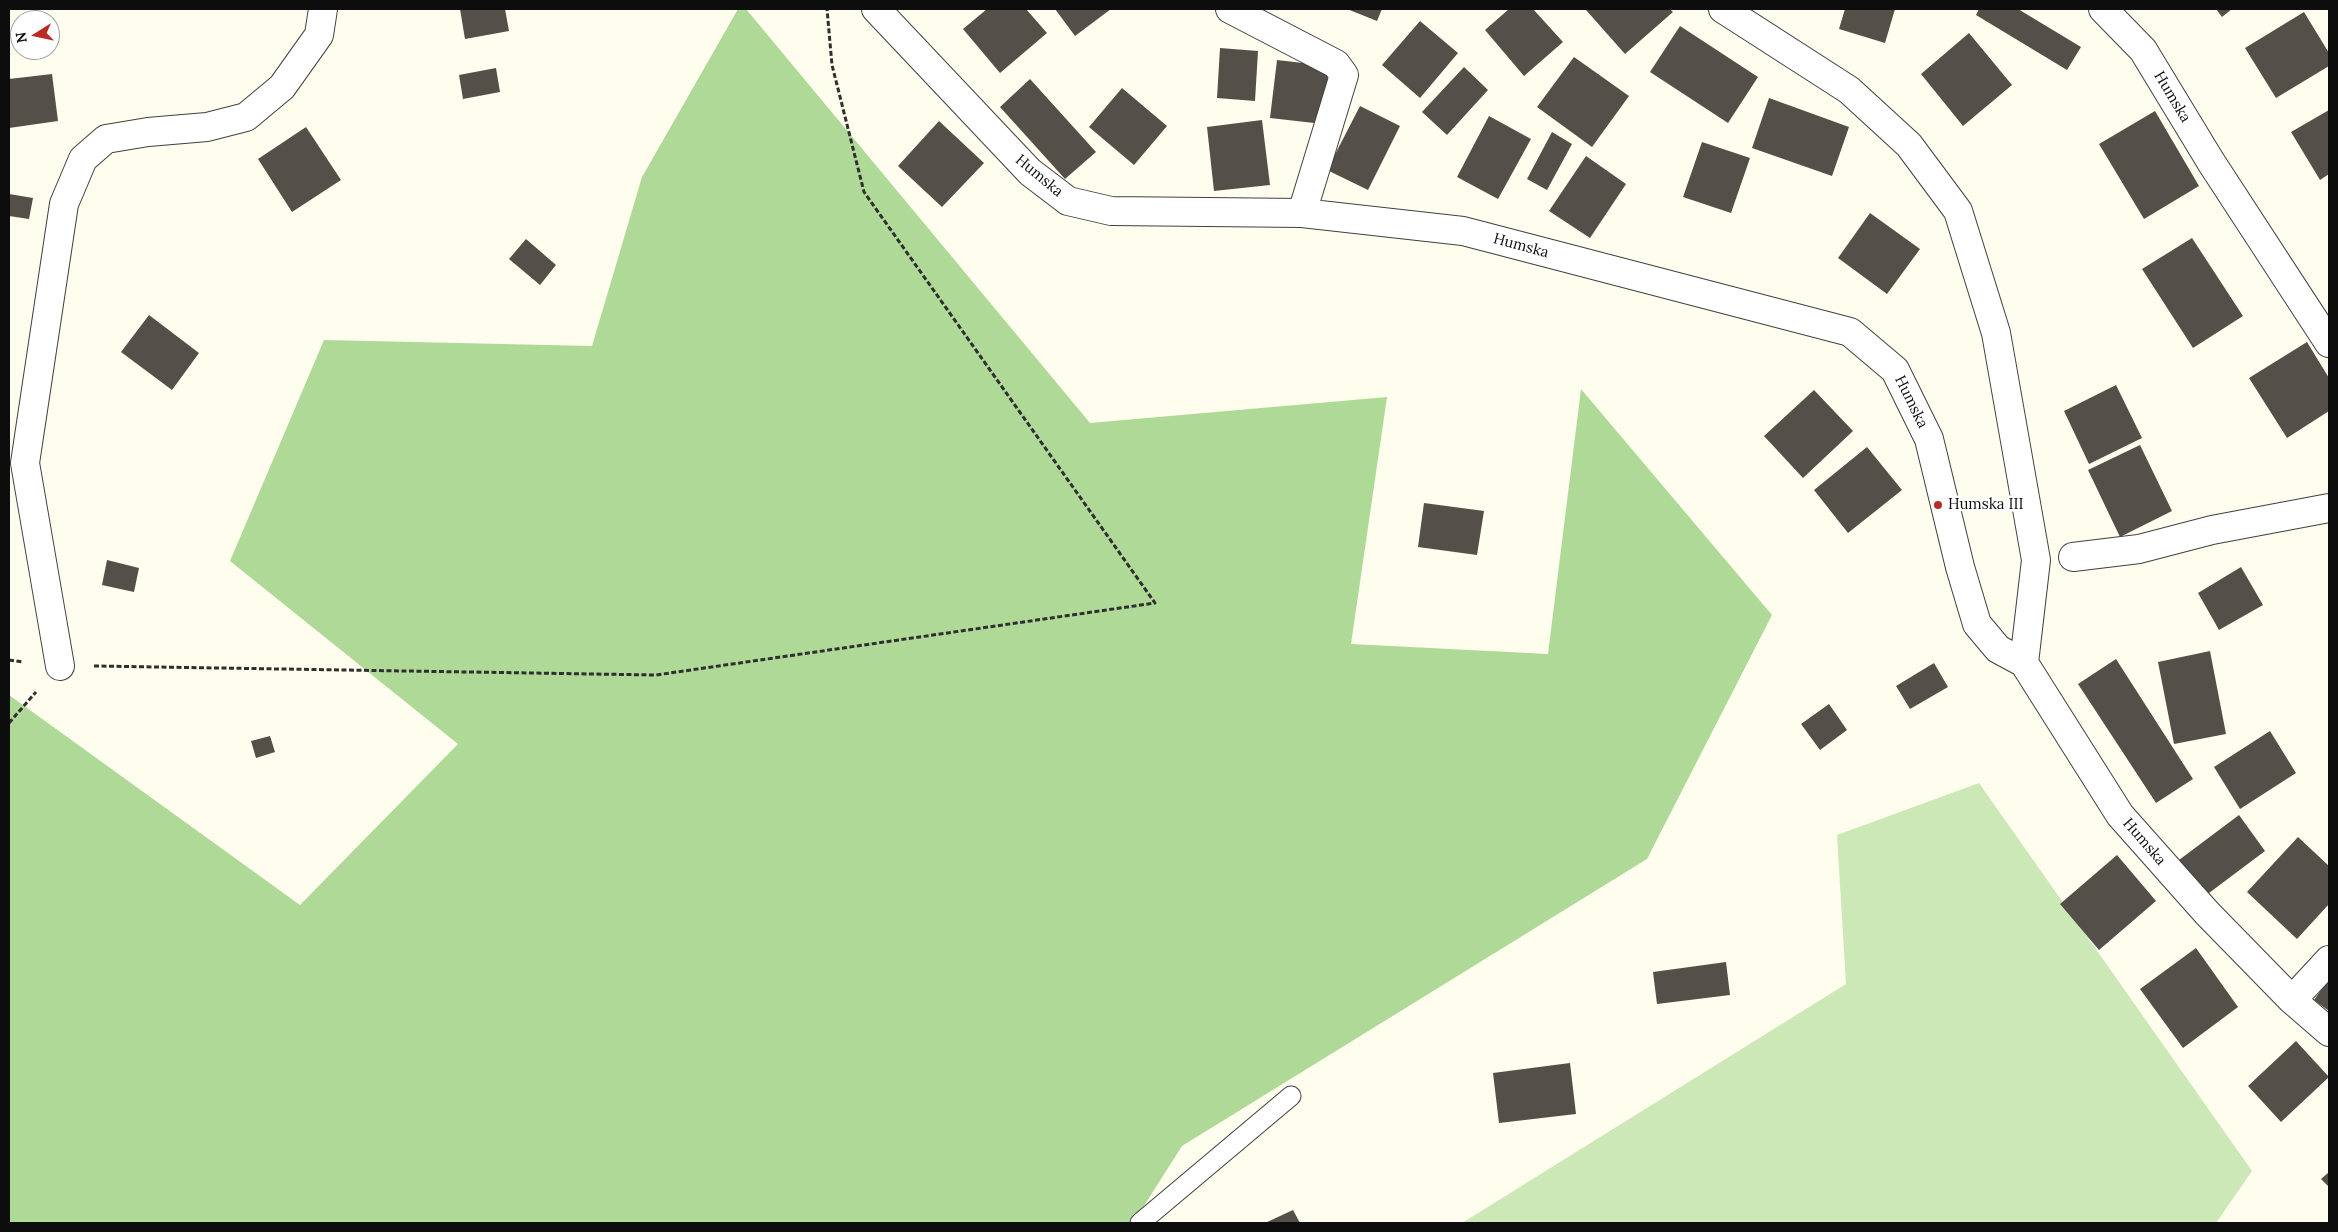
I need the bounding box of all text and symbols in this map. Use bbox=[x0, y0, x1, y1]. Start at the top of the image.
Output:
north arrow bbox=[10, 10, 60, 60]
text: N bbox=[11, 31, 31, 44]
street label: Humska bbox=[2150, 68, 2194, 126]
street label: Humska bbox=[1012, 151, 1066, 201]
street label: Humska bbox=[1491, 230, 1551, 262]
street label: Humska bbox=[1891, 373, 1931, 431]
place label: Humska III bbox=[1948, 496, 2024, 514]
marker: Humska III bbox=[1932, 499, 1944, 511]
street label: Humska bbox=[2119, 815, 2169, 869]

